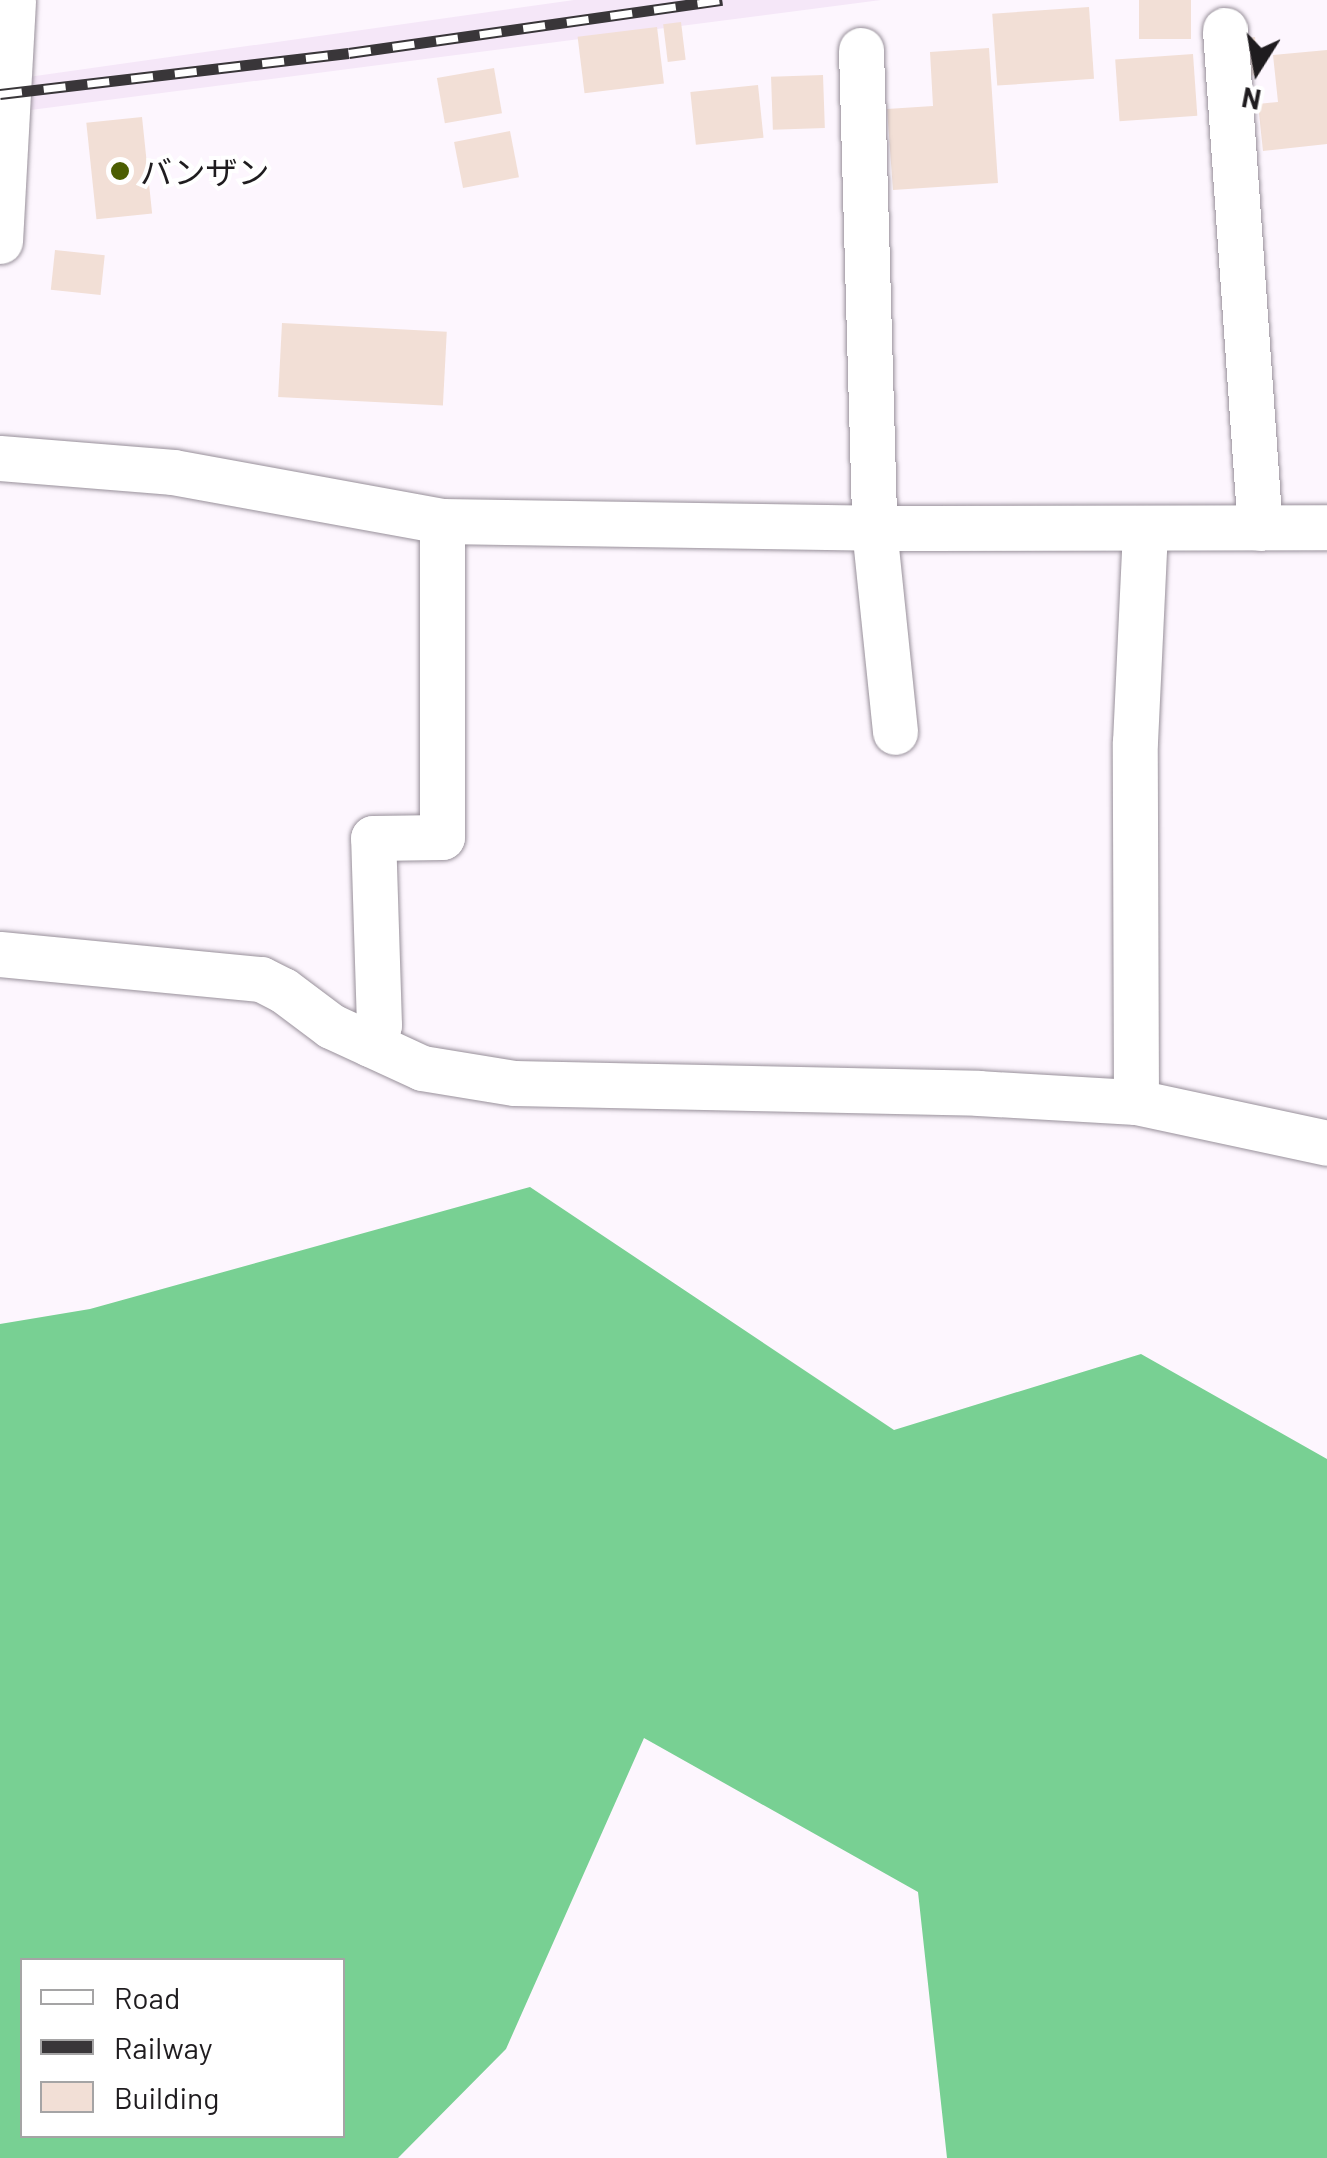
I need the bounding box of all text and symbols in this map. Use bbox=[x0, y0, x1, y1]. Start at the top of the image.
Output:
north arrow bbox=[1207, 20, 1307, 120]
text: N bbox=[1239, 81, 1264, 118]
place label: バンザン bbox=[140, 152, 268, 190]
marker: バンザン bbox=[109, 160, 131, 182]
legend bbox=[20, 1958, 345, 2138]
text: Road bbox=[114, 1979, 180, 2015]
text: Railway bbox=[114, 2029, 213, 2065]
text: Building bbox=[114, 2079, 219, 2115]

